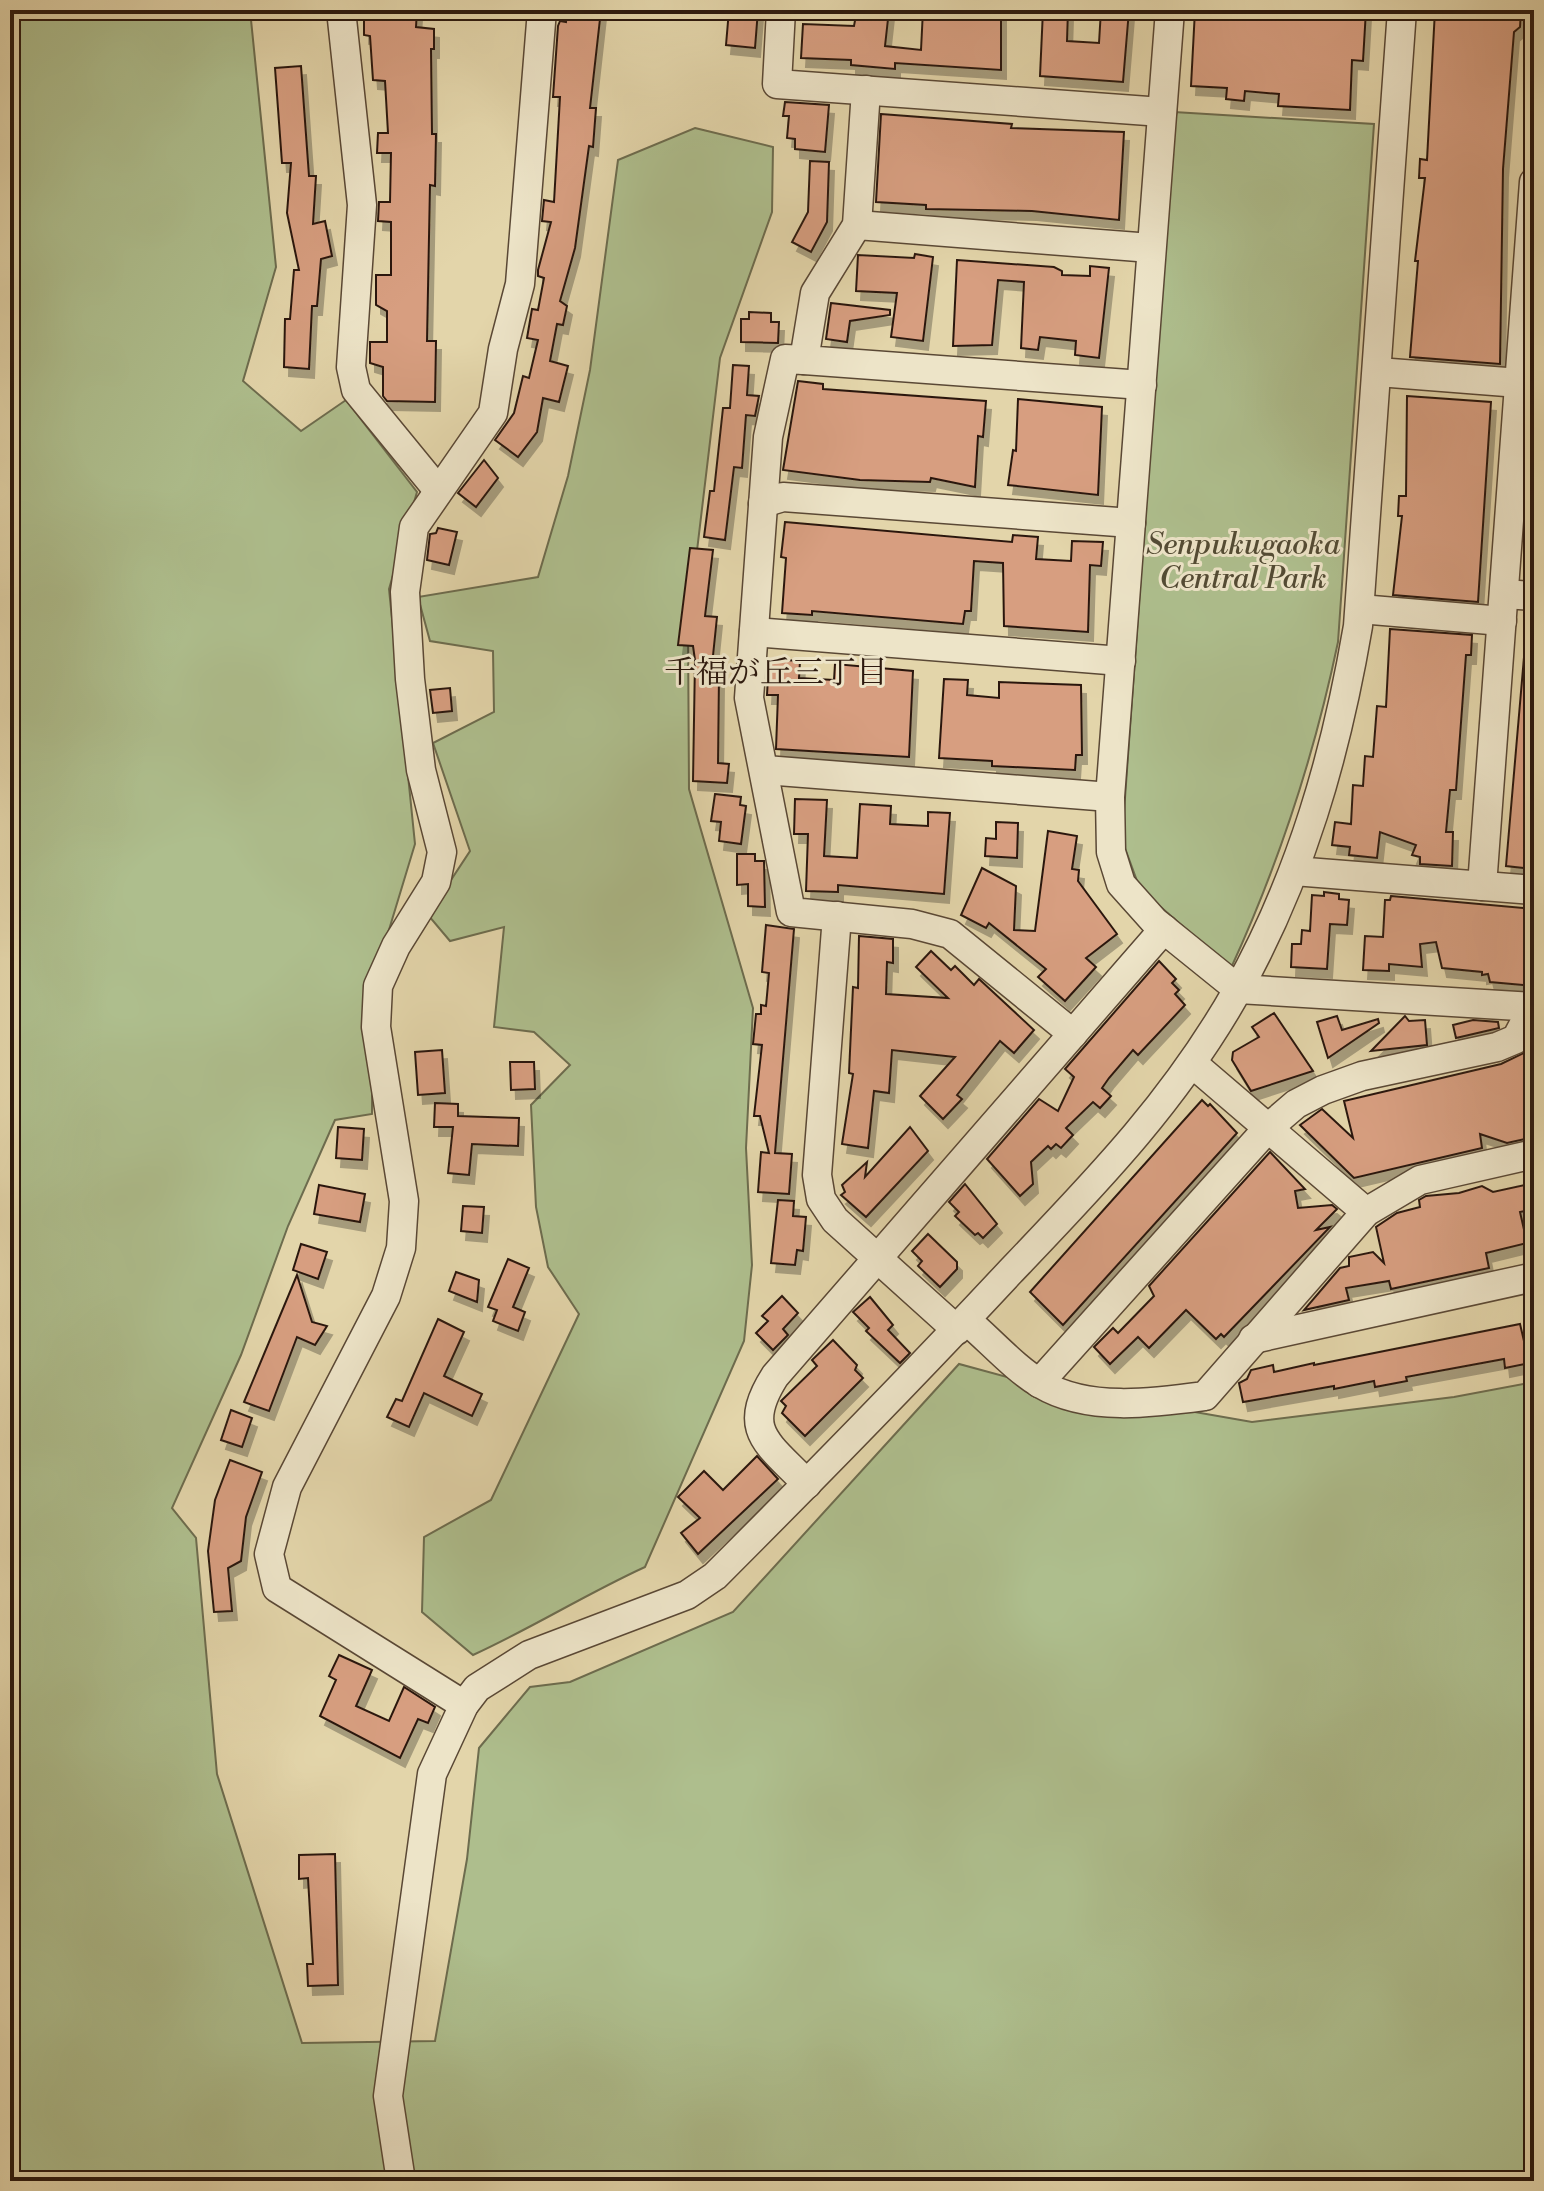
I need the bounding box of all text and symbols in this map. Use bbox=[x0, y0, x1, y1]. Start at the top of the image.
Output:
park label: Senpukugaoka Central Park bbox=[1146, 526, 1341, 598]
district label: 千福が丘三丁目 bbox=[664, 653, 888, 693]

